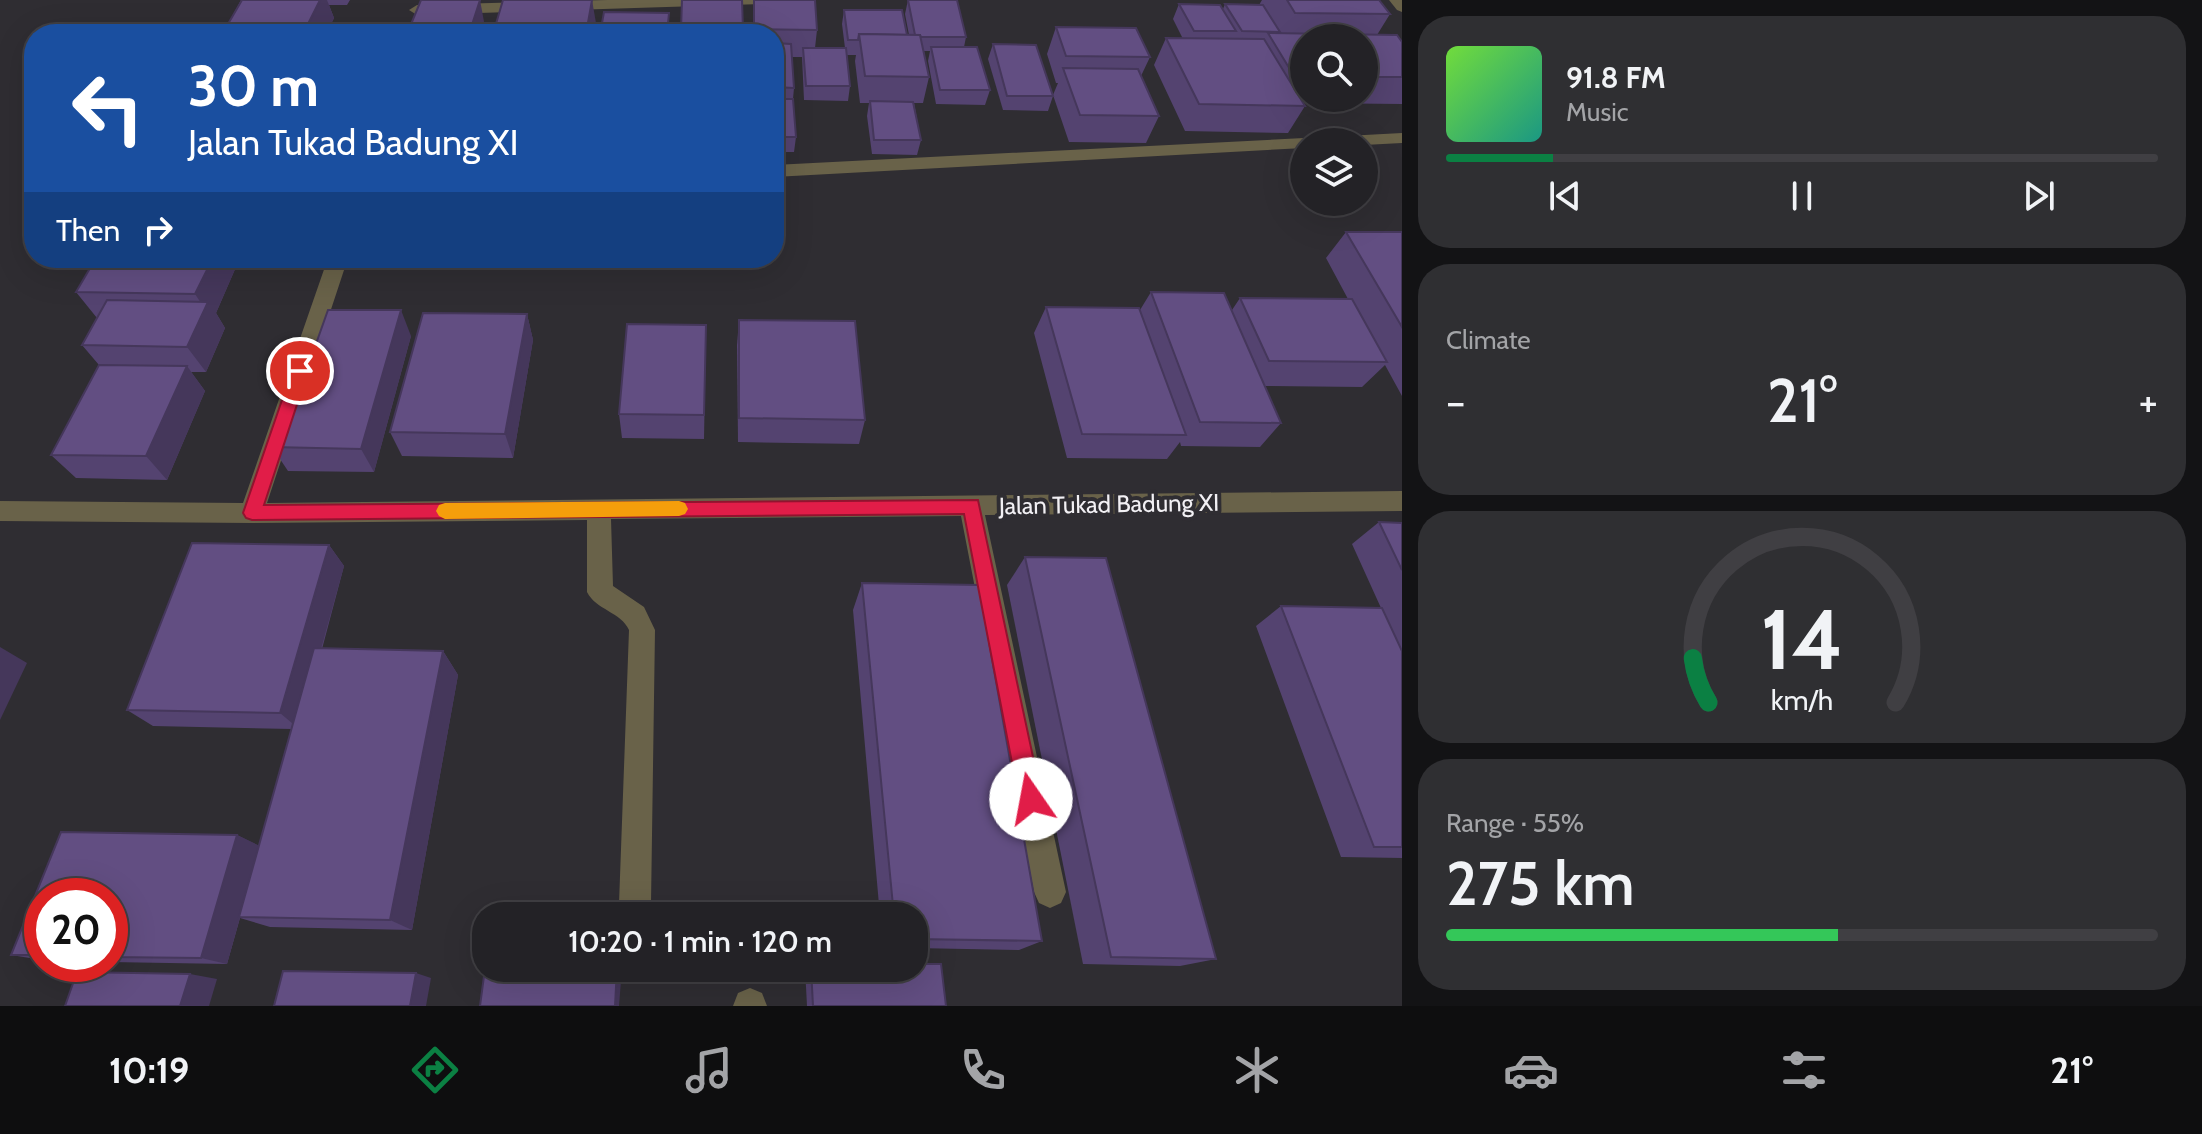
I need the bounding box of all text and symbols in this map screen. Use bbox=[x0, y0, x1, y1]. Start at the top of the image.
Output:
map controls bbox=[1290, 24, 1378, 216]
button: search bbox=[1290, 24, 1378, 112]
text: 30 m bbox=[188, 52, 319, 120]
icon: left bbox=[56, 56, 160, 160]
text: 91.8 FM bbox=[1566, 59, 1666, 96]
text: Music bbox=[1566, 96, 1629, 128]
text: Jalan Tukad Badung XI bbox=[188, 120, 519, 164]
button: layers bbox=[1290, 128, 1378, 216]
icon: previous bbox=[1543, 174, 1587, 218]
icon: pause bbox=[1780, 174, 1824, 218]
icon: next bbox=[2017, 174, 2061, 218]
icon: right bbox=[136, 208, 180, 252]
text: Then bbox=[56, 212, 120, 249]
text: Climate bbox=[1446, 324, 1531, 356]
pin bbox=[266, 337, 334, 405]
icon: arrive bbox=[278, 349, 322, 393]
text: 21° bbox=[1767, 364, 1837, 437]
text: − bbox=[1446, 375, 1465, 428]
text: + bbox=[2139, 375, 2158, 428]
street label: Jalan Tukad Badung XI bbox=[998, 488, 1219, 520]
text: 14 bbox=[1761, 588, 1843, 689]
text: km/h bbox=[1771, 682, 1833, 717]
position arrow bbox=[989, 757, 1073, 841]
text: Range · 55% bbox=[1446, 807, 1584, 839]
text: 275 km bbox=[1446, 847, 1635, 920]
speed limit sign: 20 bbox=[24, 878, 128, 982]
text: 10:20 · 1 min · 120 m bbox=[568, 923, 832, 960]
icon: directions bbox=[407, 1042, 463, 1098]
icon: music bbox=[681, 1042, 737, 1098]
icon: phone bbox=[955, 1042, 1011, 1098]
icon: climate bbox=[1229, 1042, 1285, 1098]
icon: car bbox=[1503, 1042, 1559, 1098]
icon: filters bbox=[1776, 1042, 1832, 1098]
text: 10:19 bbox=[109, 1048, 189, 1092]
text: 21° bbox=[2050, 1048, 2093, 1092]

